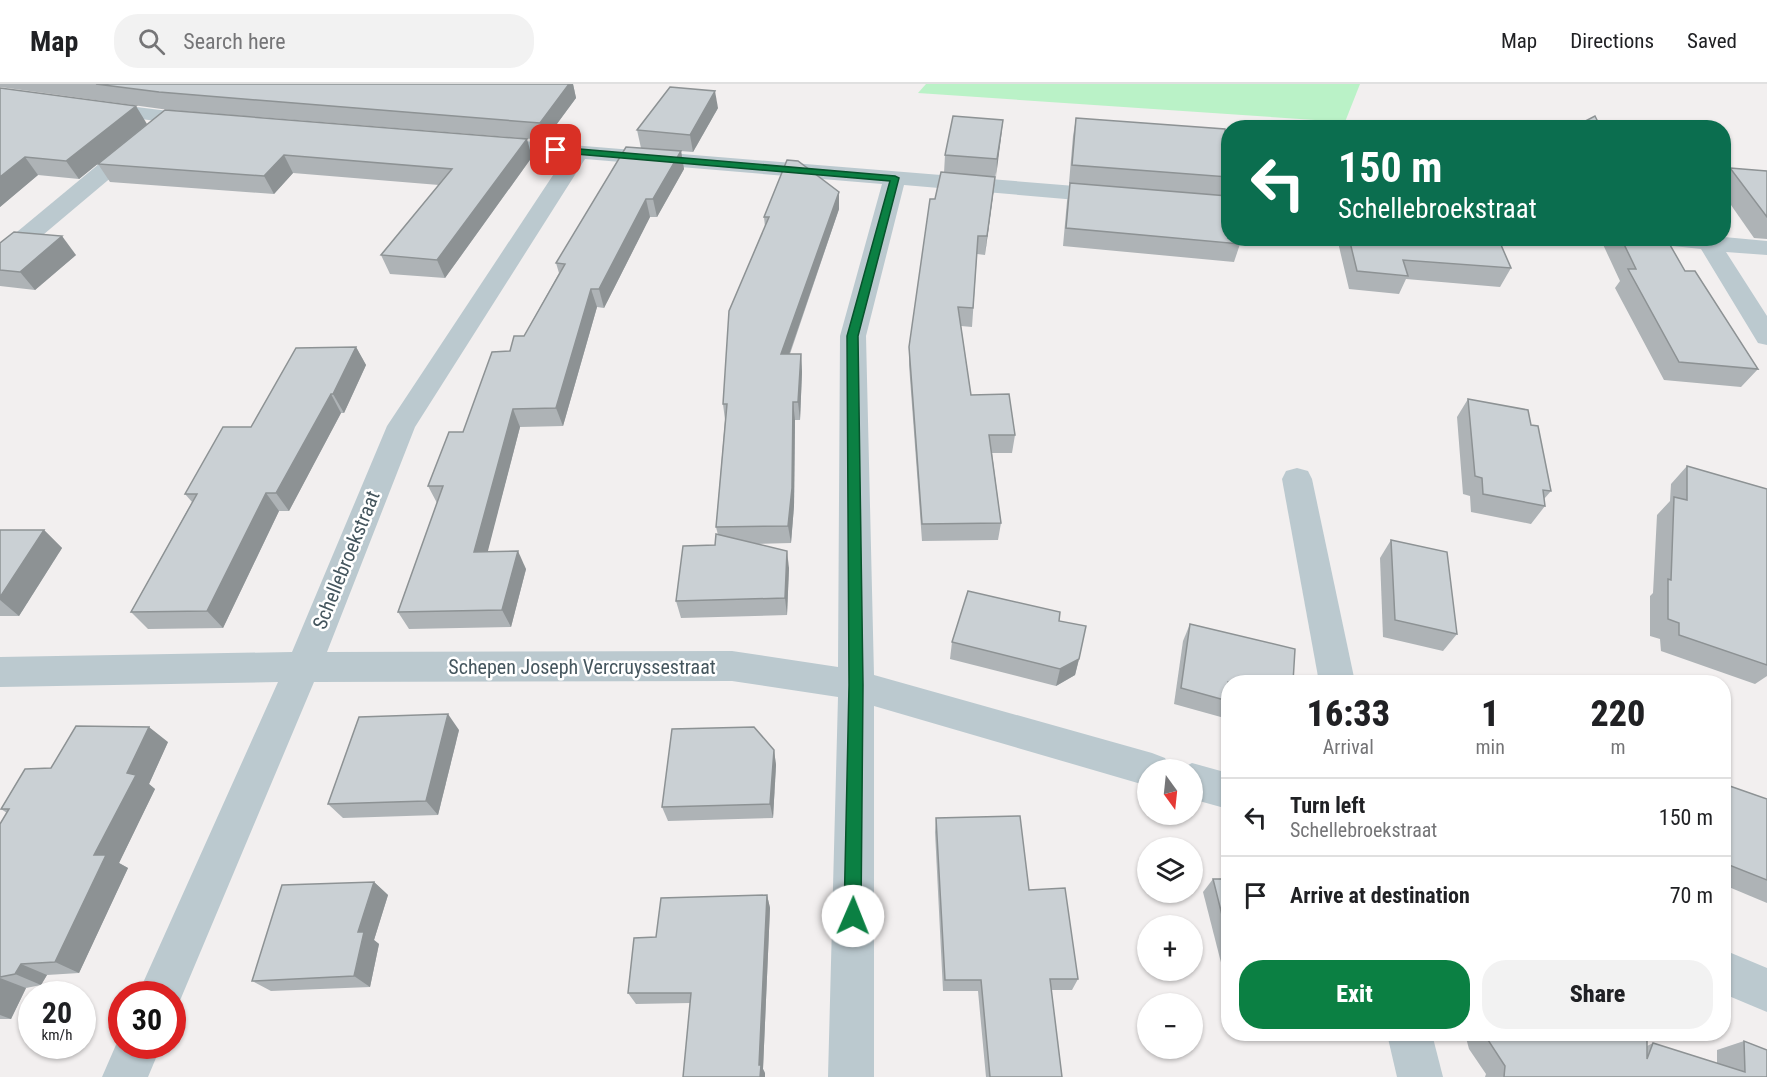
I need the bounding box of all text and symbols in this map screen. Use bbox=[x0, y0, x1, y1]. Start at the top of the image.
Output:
search box bbox=[114, 14, 534, 68]
text: Map bbox=[30, 25, 78, 58]
icon: search bbox=[135, 25, 168, 58]
text: Search here bbox=[183, 29, 286, 54]
text: Map bbox=[1501, 29, 1537, 53]
text: Directions bbox=[1570, 29, 1654, 53]
text: Saved bbox=[1687, 29, 1737, 53]
pin bbox=[530, 124, 581, 175]
icon: arrive bbox=[539, 133, 572, 166]
text: 150 m bbox=[1338, 143, 1443, 192]
icon: left bbox=[1239, 144, 1317, 222]
text: Schellebroekstraat bbox=[1338, 193, 1537, 225]
street label: Schellebroekstraat bbox=[307, 487, 385, 633]
street label: Schepen Joseph Vercruyssestraat bbox=[448, 655, 716, 679]
text: 16:33 bbox=[1307, 693, 1390, 735]
text: 1 bbox=[1481, 693, 1499, 735]
text: 220 bbox=[1590, 693, 1645, 735]
text: Arrival bbox=[1323, 735, 1374, 759]
text: min bbox=[1476, 735, 1505, 759]
text: m bbox=[1610, 735, 1625, 759]
north arrow bbox=[1137, 759, 1203, 825]
map controls bbox=[1137, 759, 1203, 1059]
text: Turn left bbox=[1290, 793, 1365, 818]
icon: left bbox=[1239, 801, 1272, 834]
text: 150 m bbox=[1659, 805, 1713, 830]
text: Schellebroekstraat bbox=[1290, 818, 1437, 842]
button: layers bbox=[1137, 837, 1203, 903]
icon: arrive bbox=[1239, 879, 1272, 912]
text: Arrive at destination bbox=[1290, 883, 1470, 908]
text: 70 m bbox=[1670, 883, 1713, 908]
position arrow bbox=[821, 884, 885, 948]
button: + bbox=[1137, 915, 1203, 981]
button: Exit bbox=[1239, 960, 1470, 1029]
button: Share bbox=[1482, 960, 1713, 1029]
speed limit sign: 30 bbox=[108, 981, 186, 1059]
button: − bbox=[1137, 993, 1203, 1059]
text: 20 bbox=[42, 995, 72, 1030]
text: km/h bbox=[42, 1026, 72, 1044]

